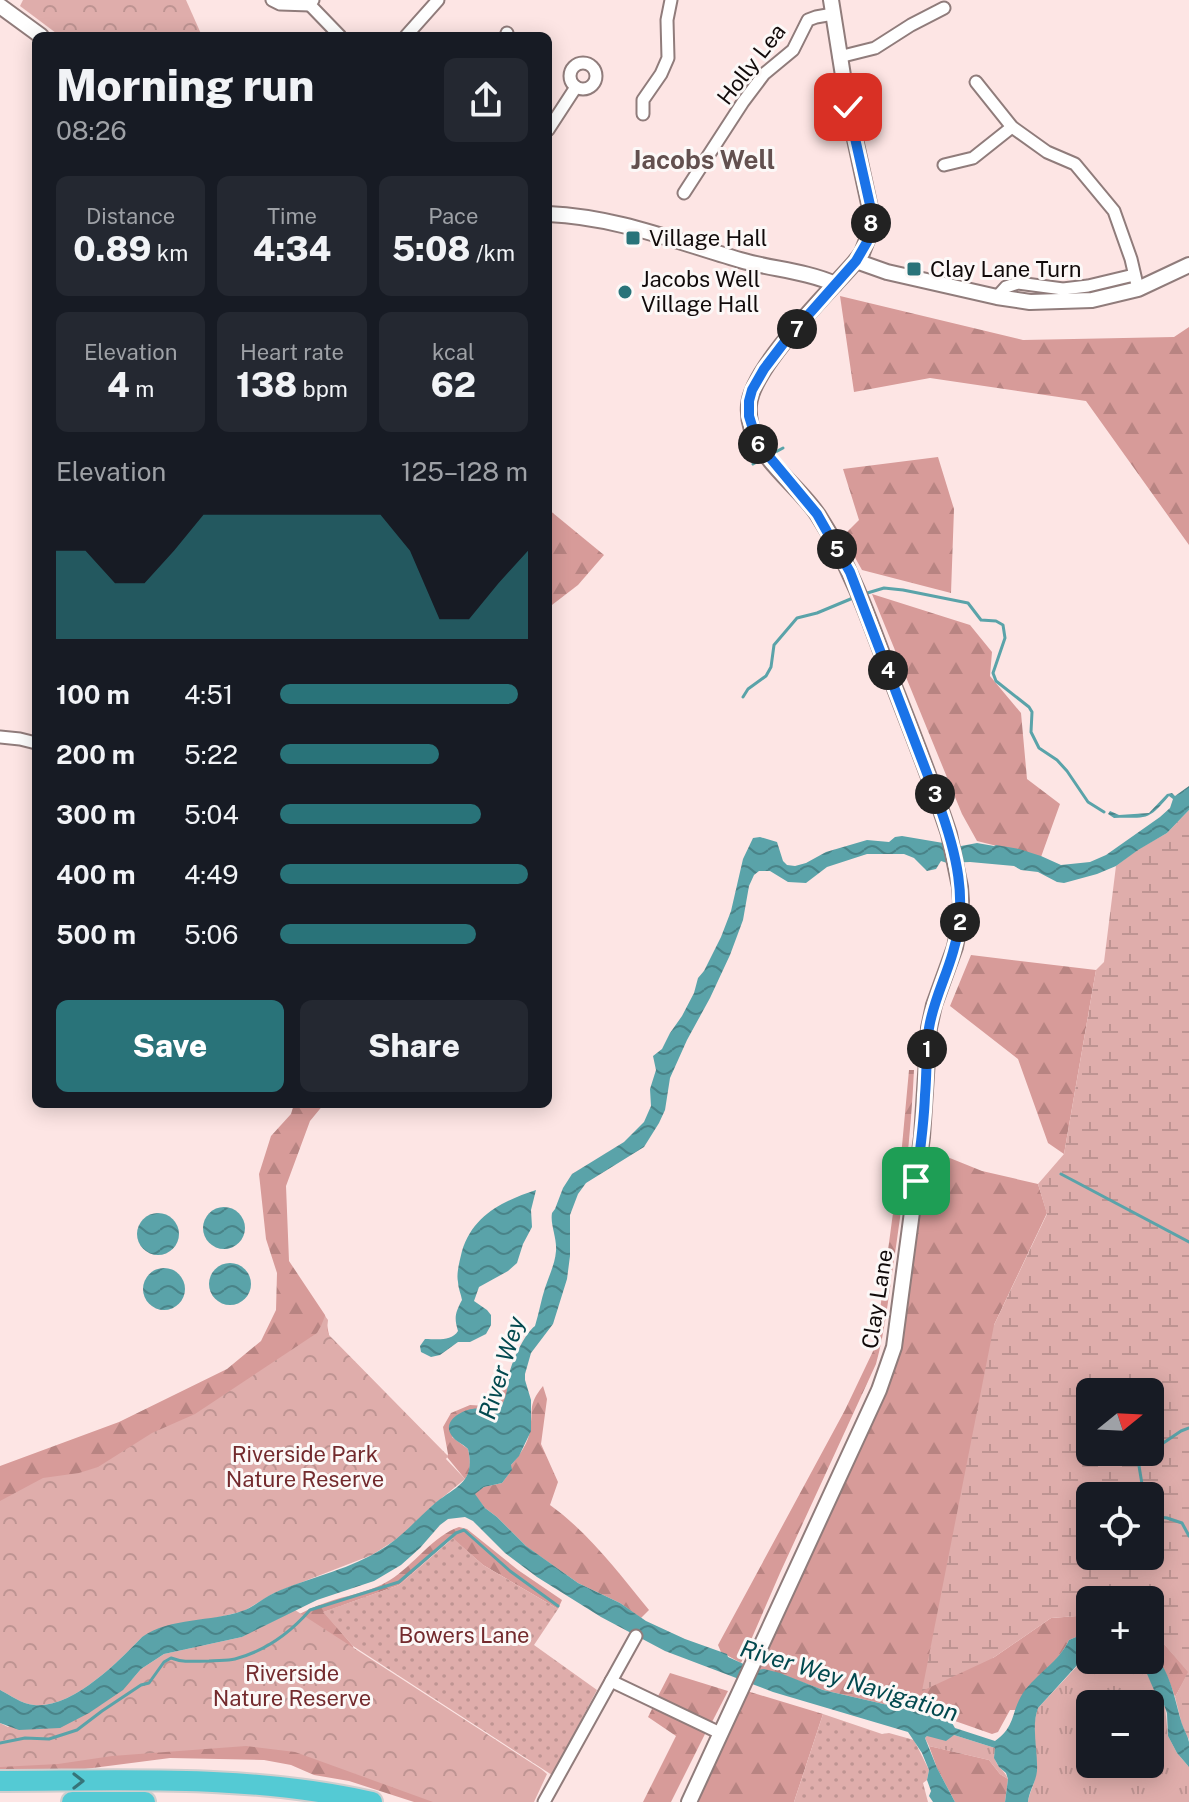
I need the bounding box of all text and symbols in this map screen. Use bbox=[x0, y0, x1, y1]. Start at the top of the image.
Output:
street label: Holly Lea bbox=[711, 18, 791, 110]
button: share bbox=[444, 58, 528, 142]
text: Morning run bbox=[56, 59, 314, 111]
pin bbox=[814, 73, 882, 141]
icon: check bbox=[826, 85, 870, 129]
text: 08:26 bbox=[56, 115, 127, 146]
district label: Jacobs Well bbox=[631, 144, 775, 175]
text: Distance bbox=[86, 203, 175, 229]
text: Time bbox=[267, 203, 317, 229]
text: Pace bbox=[428, 203, 478, 229]
pin: 8 bbox=[851, 203, 891, 243]
text: 8 bbox=[864, 210, 878, 236]
place label: Village Hall bbox=[649, 225, 767, 251]
text: 0.89 bbox=[73, 229, 151, 269]
text: 4:34 bbox=[253, 229, 331, 269]
text: 5:08 bbox=[392, 229, 471, 269]
marker: Village Hall bbox=[624, 229, 642, 247]
text: km bbox=[151, 240, 188, 266]
text: /km bbox=[471, 240, 515, 266]
place label: Clay Lane Turn bbox=[930, 256, 1081, 282]
marker: Clay Lane Turn bbox=[905, 260, 923, 278]
place label: Jacobs Well Village Hall bbox=[641, 266, 760, 317]
marker: Jacobs Well Village Hall bbox=[616, 283, 634, 301]
pin: 7 bbox=[777, 309, 817, 349]
text: 7 bbox=[790, 316, 804, 342]
text: Elevation bbox=[84, 339, 177, 365]
text: Heart rate bbox=[240, 339, 344, 365]
text: kcal bbox=[432, 339, 475, 365]
text: 4 bbox=[107, 365, 130, 405]
text: 138 bbox=[236, 365, 297, 405]
text: 62 bbox=[431, 365, 476, 405]
text: m bbox=[130, 376, 154, 402]
text: bpm bbox=[297, 376, 348, 402]
pin: 6 bbox=[738, 424, 778, 464]
text: 6 bbox=[751, 431, 765, 457]
text: Elevation bbox=[56, 456, 166, 487]
text: 125–128 m bbox=[401, 456, 528, 487]
pin: 5 bbox=[817, 529, 857, 569]
text: 5 bbox=[830, 536, 844, 562]
pin: 4 bbox=[868, 650, 908, 690]
text: 4 bbox=[881, 657, 895, 683]
text: 100 m bbox=[56, 679, 130, 710]
text: 4:51 bbox=[184, 679, 233, 710]
text: 200 m bbox=[56, 739, 135, 770]
text: 5:22 bbox=[184, 739, 238, 770]
pin: 3 bbox=[915, 774, 955, 814]
text: 3 bbox=[928, 781, 942, 807]
text: 300 m bbox=[56, 799, 136, 830]
text: 5:04 bbox=[184, 799, 239, 830]
text: 400 m bbox=[56, 859, 136, 890]
text: 4:49 bbox=[184, 859, 239, 890]
pin: 2 bbox=[940, 902, 980, 942]
text: 2 bbox=[953, 909, 967, 935]
text: 500 m bbox=[56, 919, 136, 950]
text: 5:06 bbox=[184, 919, 238, 950]
button: Save bbox=[56, 1000, 284, 1092]
button: Share bbox=[300, 1000, 528, 1092]
pin: 1 bbox=[907, 1029, 947, 1069]
text: 1 bbox=[922, 1036, 932, 1062]
pin bbox=[882, 1147, 950, 1215]
icon: arrive bbox=[894, 1159, 938, 1203]
street label: Clay Lane bbox=[856, 1247, 898, 1351]
water label: River Wey bbox=[472, 1312, 530, 1422]
north arrow bbox=[1076, 1378, 1164, 1466]
map controls bbox=[1076, 1378, 1164, 1778]
park label: Riverside Park Nature Reserve bbox=[226, 1441, 384, 1492]
button: locate bbox=[1076, 1482, 1164, 1570]
button: + bbox=[1076, 1586, 1164, 1674]
park label: Bowers Lane bbox=[398, 1622, 530, 1648]
water label: River Wey Navigation bbox=[737, 1634, 962, 1727]
park label: Riverside Nature Reserve bbox=[213, 1660, 371, 1711]
button: − bbox=[1076, 1690, 1164, 1778]
one-way arrow bbox=[72, 1772, 85, 1790]

